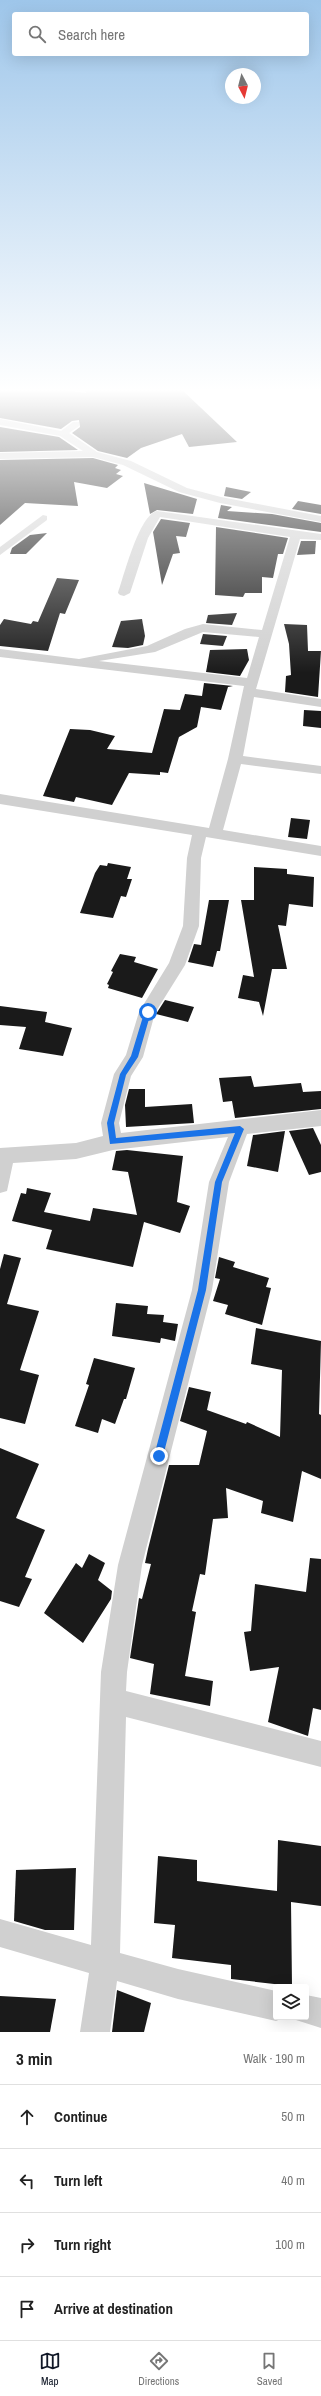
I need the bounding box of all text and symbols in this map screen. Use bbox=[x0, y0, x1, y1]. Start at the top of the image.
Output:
search box bbox=[12, 12, 309, 56]
icon: search bbox=[26, 23, 48, 45]
text: Search here bbox=[58, 24, 125, 45]
north arrow bbox=[225, 68, 261, 104]
route start bbox=[139, 1003, 157, 1021]
route end bbox=[150, 1447, 168, 1465]
map controls bbox=[273, 1984, 309, 2020]
button: layers bbox=[273, 1984, 309, 2020]
text: 3 min bbox=[16, 2047, 52, 2070]
text: Walk · 190 m bbox=[243, 2050, 305, 2067]
icon: ahead bbox=[16, 2106, 38, 2128]
text: Continue bbox=[54, 2106, 107, 2127]
text: 50 m bbox=[281, 2108, 305, 2125]
icon: left bbox=[16, 2170, 38, 2192]
text: Turn left bbox=[54, 2170, 102, 2191]
text: 40 m bbox=[281, 2172, 305, 2189]
icon: right bbox=[16, 2234, 38, 2256]
text: Turn right bbox=[54, 2234, 111, 2255]
text: 100 m bbox=[275, 2236, 305, 2253]
icon: arrive bbox=[16, 2298, 38, 2320]
text: Arrive at destination bbox=[54, 2298, 173, 2319]
tab: Map bbox=[39, 2350, 61, 2388]
tab: Directions bbox=[138, 2350, 179, 2388]
tab: Saved bbox=[257, 2350, 282, 2388]

